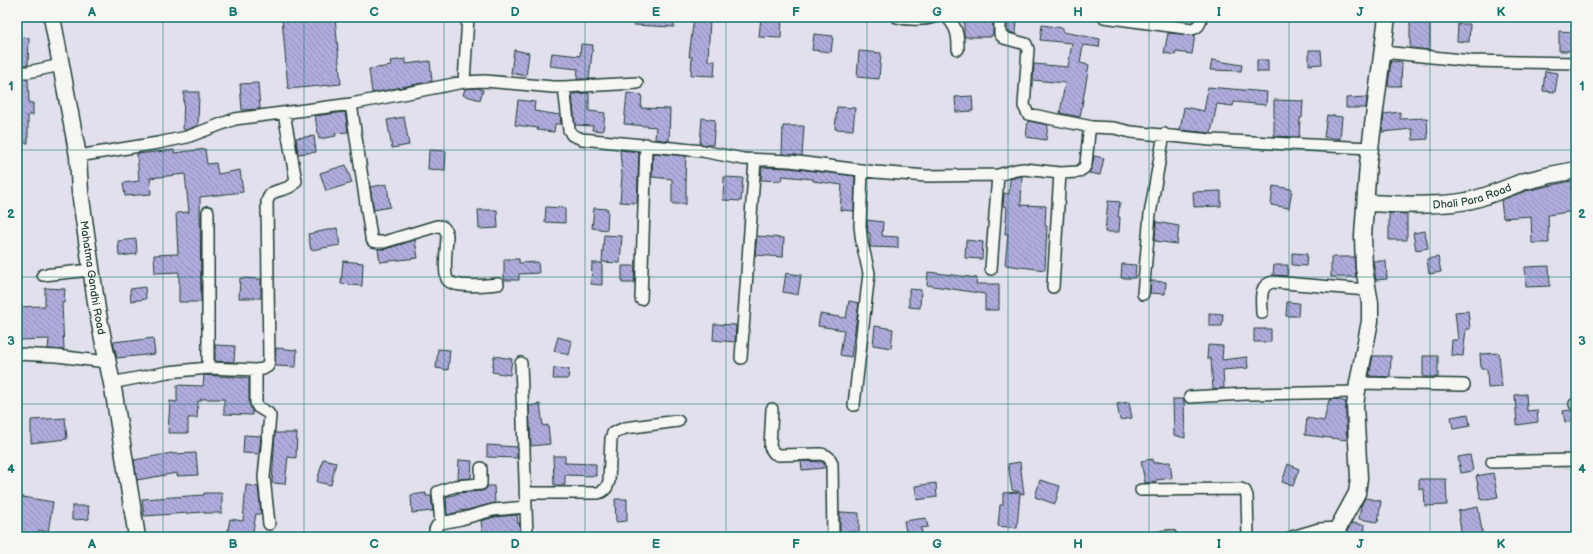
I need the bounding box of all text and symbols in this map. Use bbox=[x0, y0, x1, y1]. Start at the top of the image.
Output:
text: A bbox=[87, 4, 96, 20]
text: B bbox=[228, 4, 238, 20]
text: C bbox=[369, 4, 379, 20]
text: D bbox=[510, 4, 520, 20]
text: E bbox=[652, 4, 661, 20]
text: F bbox=[792, 4, 800, 20]
text: G bbox=[932, 4, 942, 20]
text: H bbox=[1073, 4, 1083, 20]
text: I bbox=[1217, 4, 1221, 20]
text: J bbox=[1356, 4, 1364, 20]
text: K bbox=[1497, 4, 1506, 20]
text: 1 bbox=[8, 78, 14, 94]
text: 1 bbox=[1579, 78, 1585, 94]
street label: Dhali Para Road bbox=[1432, 180, 1513, 211]
text: 2 bbox=[7, 206, 15, 222]
text: 2 bbox=[1578, 206, 1586, 222]
street label: Mahatma Gandhi Road bbox=[78, 220, 108, 336]
text: 3 bbox=[7, 333, 15, 349]
text: 3 bbox=[1578, 333, 1586, 349]
text: 4 bbox=[7, 461, 15, 477]
text: 4 bbox=[1578, 461, 1586, 477]
text: A bbox=[87, 536, 96, 552]
text: B bbox=[228, 536, 238, 552]
text: C bbox=[369, 536, 379, 552]
text: D bbox=[510, 536, 520, 552]
text: E bbox=[652, 536, 661, 552]
text: F bbox=[792, 536, 800, 552]
text: G bbox=[932, 536, 942, 552]
text: H bbox=[1073, 536, 1083, 552]
text: I bbox=[1217, 536, 1221, 552]
text: J bbox=[1356, 536, 1364, 552]
text: K bbox=[1497, 536, 1506, 552]

